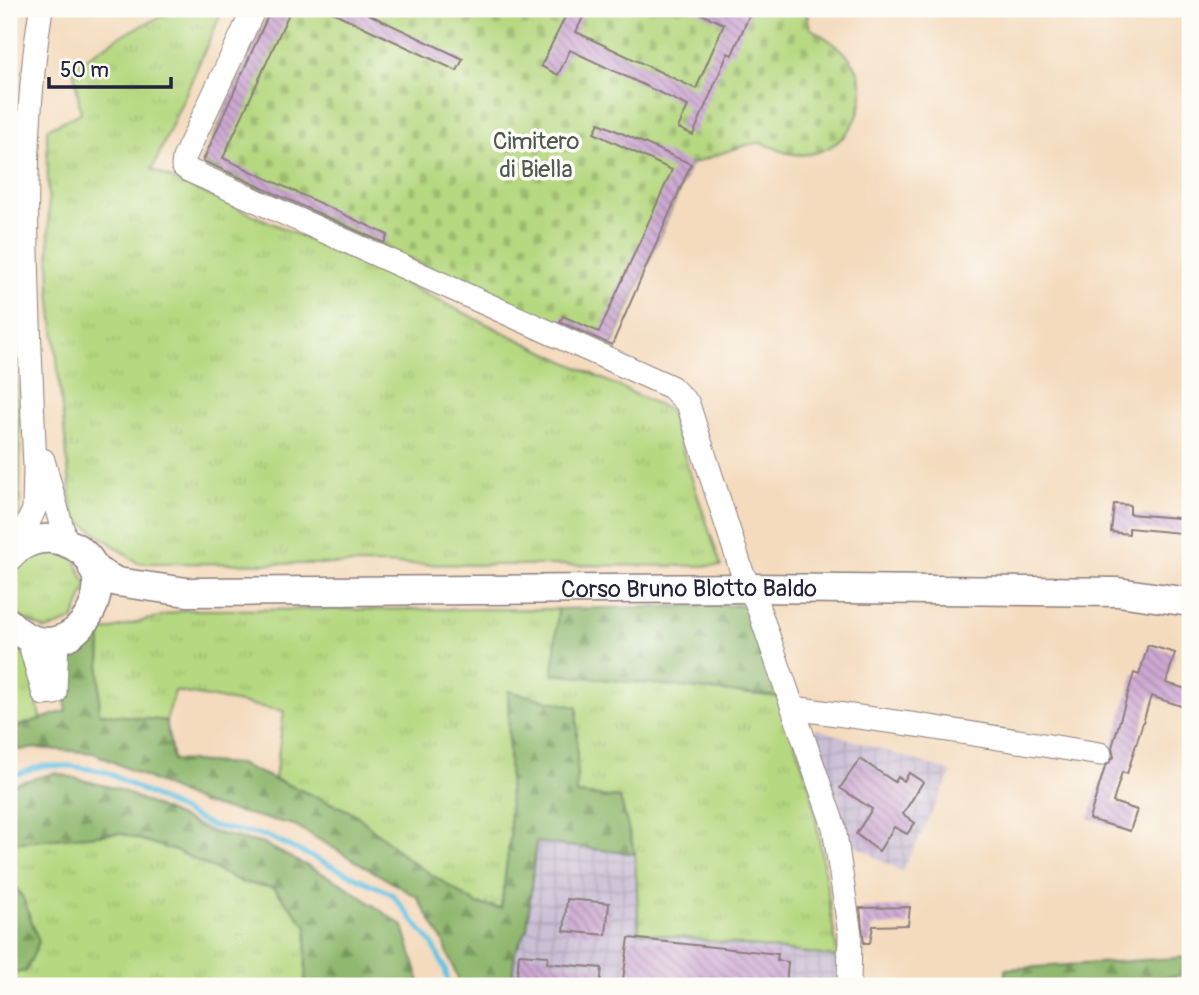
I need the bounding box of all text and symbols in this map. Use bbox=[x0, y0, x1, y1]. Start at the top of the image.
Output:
scale bar bbox=[49, 46, 172, 90]
text: 50 m bbox=[60, 57, 109, 84]
park label: Cimitero di Biella bbox=[493, 127, 579, 184]
street label: Corso Bruno Blotto Baldo bbox=[561, 574, 817, 604]

